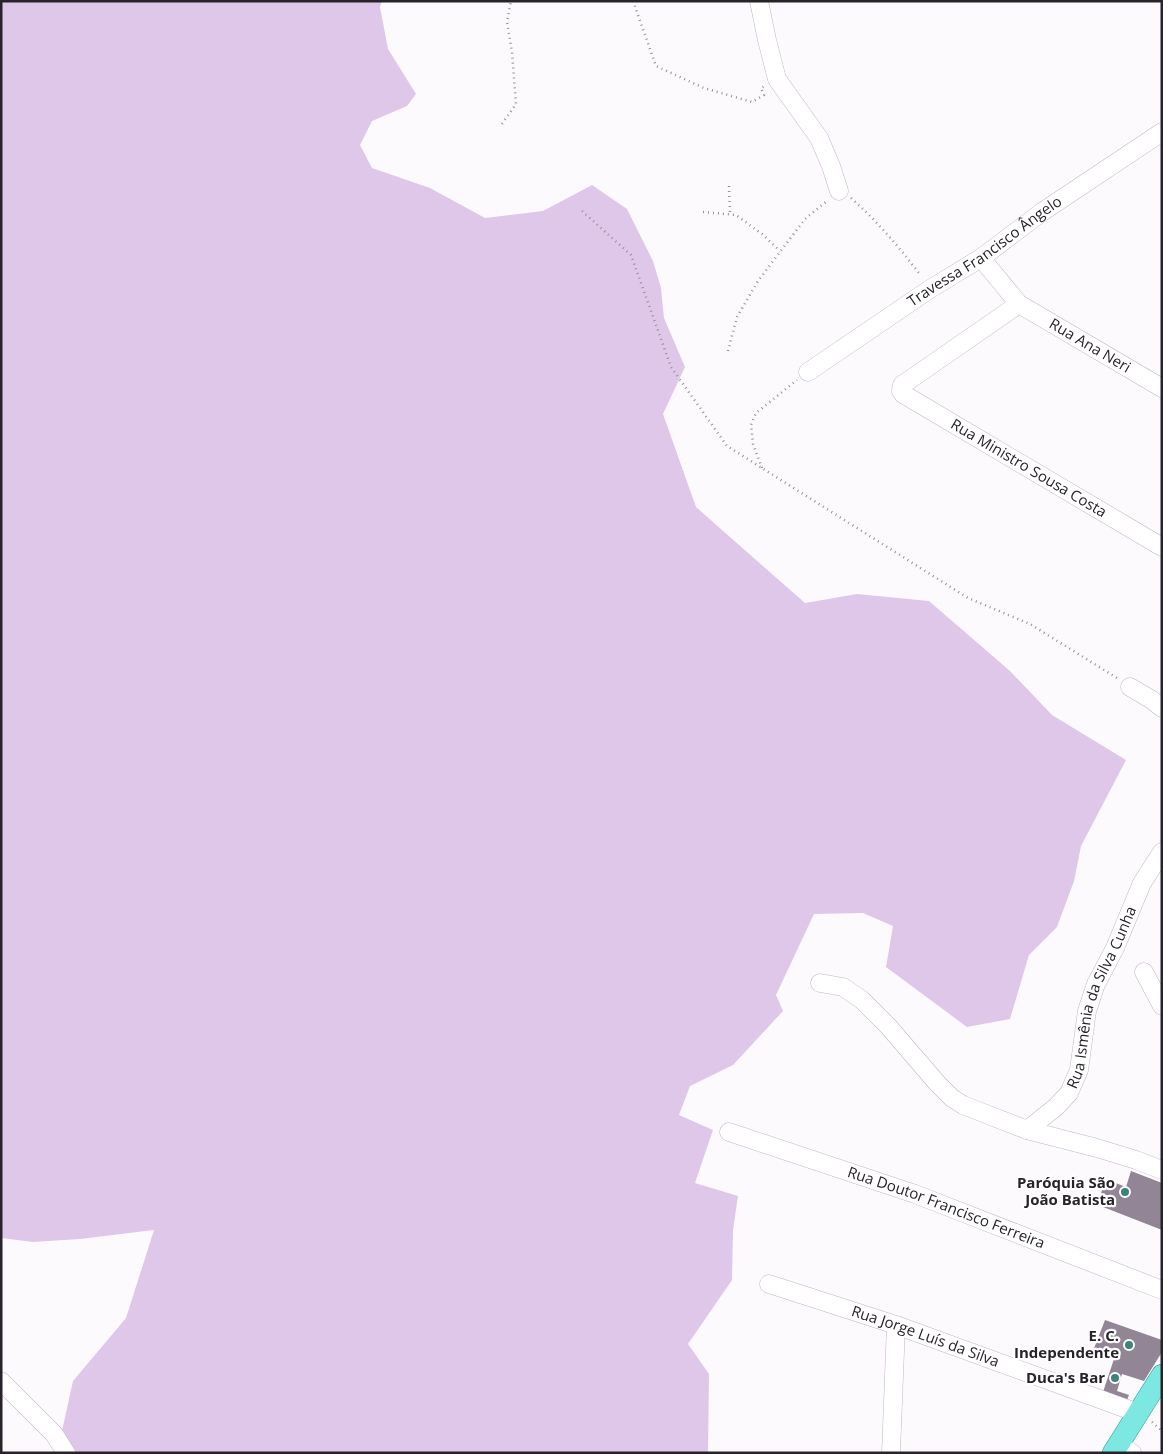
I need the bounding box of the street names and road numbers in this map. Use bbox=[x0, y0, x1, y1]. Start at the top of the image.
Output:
street label: Travessa Francisco Ângelo bbox=[903, 191, 1065, 311]
street label: Rua Ana Neri bbox=[1046, 313, 1135, 377]
street label: Rua Ministro Sousa Costa bbox=[948, 414, 1111, 521]
street label: Rua Ismênia da Silva Cunha bbox=[1061, 903, 1140, 1091]
street label: Rua Doutor Francisco Ferreira bbox=[845, 1161, 1048, 1253]
street label: Rua Jorge Luís da Silva bbox=[849, 1300, 1002, 1371]

